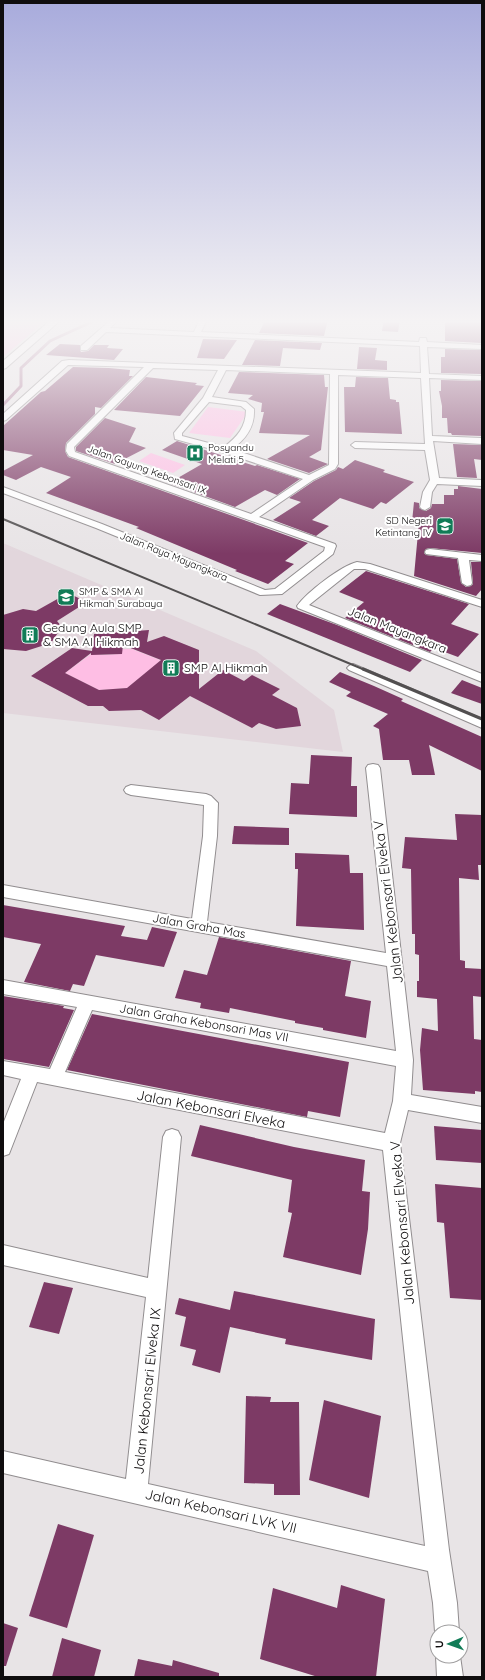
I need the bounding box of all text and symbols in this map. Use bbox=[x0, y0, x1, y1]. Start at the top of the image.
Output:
place label: Posyandu Melati 5 bbox=[208, 441, 254, 466]
street label: Jalan Gayung Kebonsari IX bbox=[85, 442, 208, 497]
hospital icon: Posyandu Melati 5 bbox=[185, 443, 205, 463]
place label: SD Negeri Ketintang IV bbox=[375, 514, 432, 539]
school or university icon: SD Negeri Ketintang IV bbox=[435, 516, 455, 536]
street label: Jalan Raya Mayangkara bbox=[118, 529, 230, 584]
place label: SMP & SMA Al Hikmah Surabaya bbox=[79, 585, 162, 610]
school or university icon: SMP & SMA Al Hikmah Surabaya bbox=[56, 587, 76, 607]
street label: Jalan Mayangkara bbox=[345, 603, 449, 656]
place label: Gedung Aula SMP & SMA Al Hikmah bbox=[43, 620, 142, 649]
building icon: Gedung Aula SMP & SMA Al Hikmah bbox=[20, 625, 40, 645]
building icon: SMP Al Hikmah bbox=[161, 658, 181, 678]
place label: SMP Al Hikmah bbox=[184, 660, 268, 675]
street label: Jalan Kebonsari Elveka V bbox=[369, 819, 407, 985]
street label: Jalan Graha Mas bbox=[151, 910, 247, 941]
street label: Jalan Graha Kebonsari Mas VII bbox=[118, 1000, 290, 1045]
street label: Jalan Kebonsari Elveka bbox=[135, 1086, 287, 1132]
street label: Jalan Kebonsari Elveka V bbox=[386, 1140, 418, 1306]
street label: Jalan Kebonsari Elveka IX bbox=[129, 1306, 165, 1475]
street label: Jalan Kebonsari LVK VII bbox=[143, 1485, 299, 1537]
north arrow bbox=[429, 1624, 469, 1664]
text: U bbox=[432, 1640, 446, 1648]

